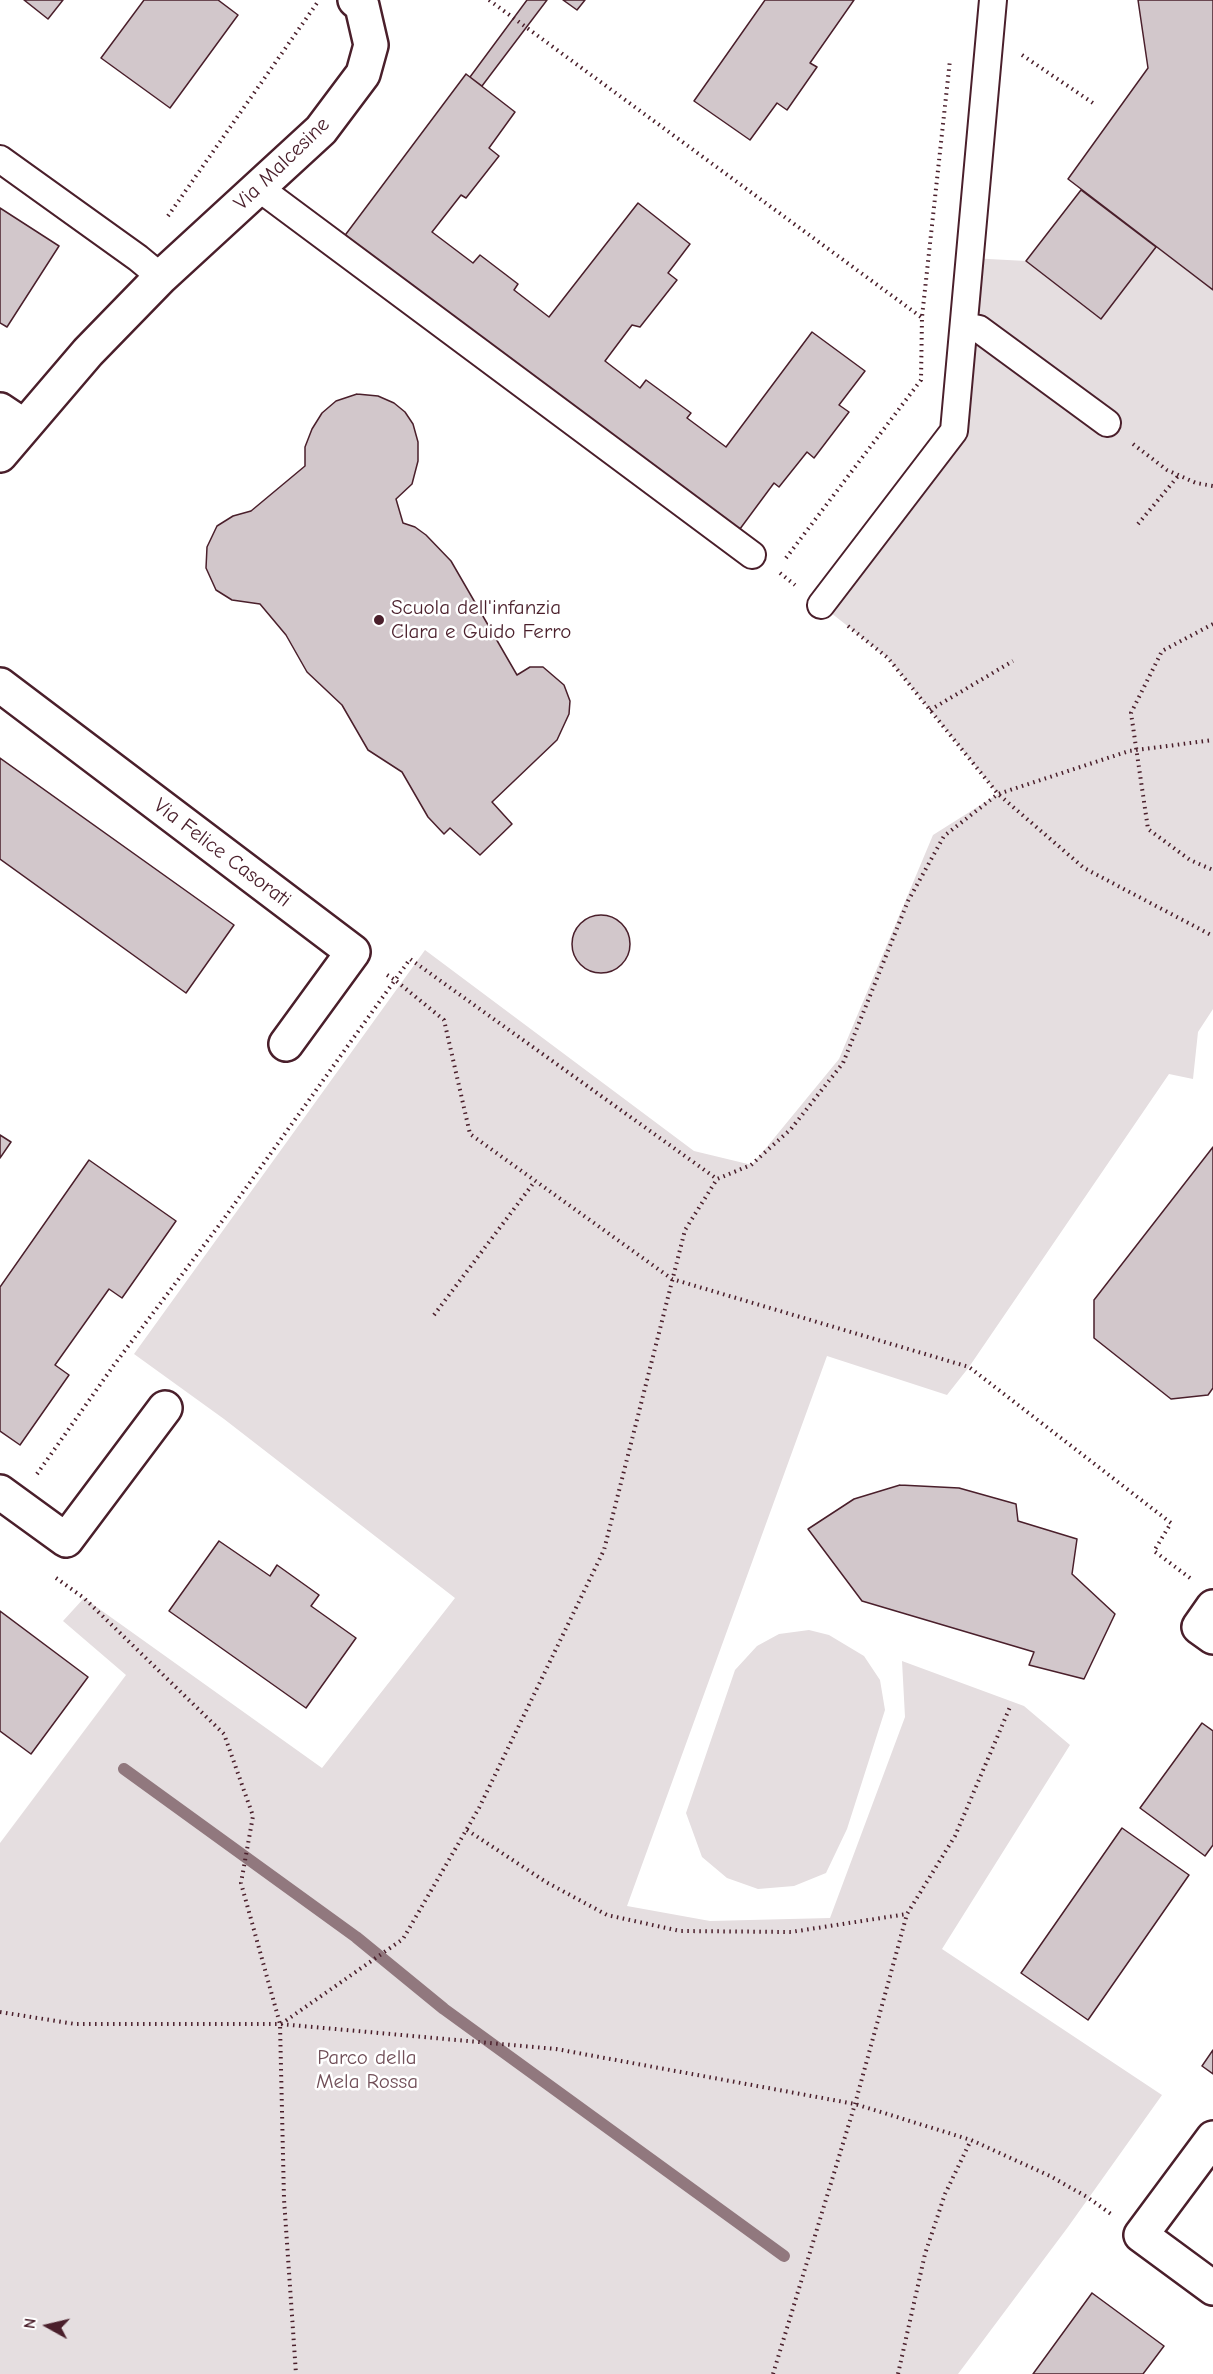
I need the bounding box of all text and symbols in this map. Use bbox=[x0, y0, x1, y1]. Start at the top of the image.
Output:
street label: Via Malcesine bbox=[229, 112, 335, 216]
place label: Scuola dell'infanzia Clara e Guido Ferro bbox=[391, 595, 571, 645]
marker: Scuola dell'infanzia Clara e Guido Ferro bbox=[372, 613, 386, 627]
street label: Via Felice Casorati bbox=[148, 793, 296, 913]
park label: Parco della Mela Rossa bbox=[316, 2045, 418, 2095]
north arrow bbox=[18, 2296, 78, 2356]
text: N bbox=[21, 2317, 40, 2330]

